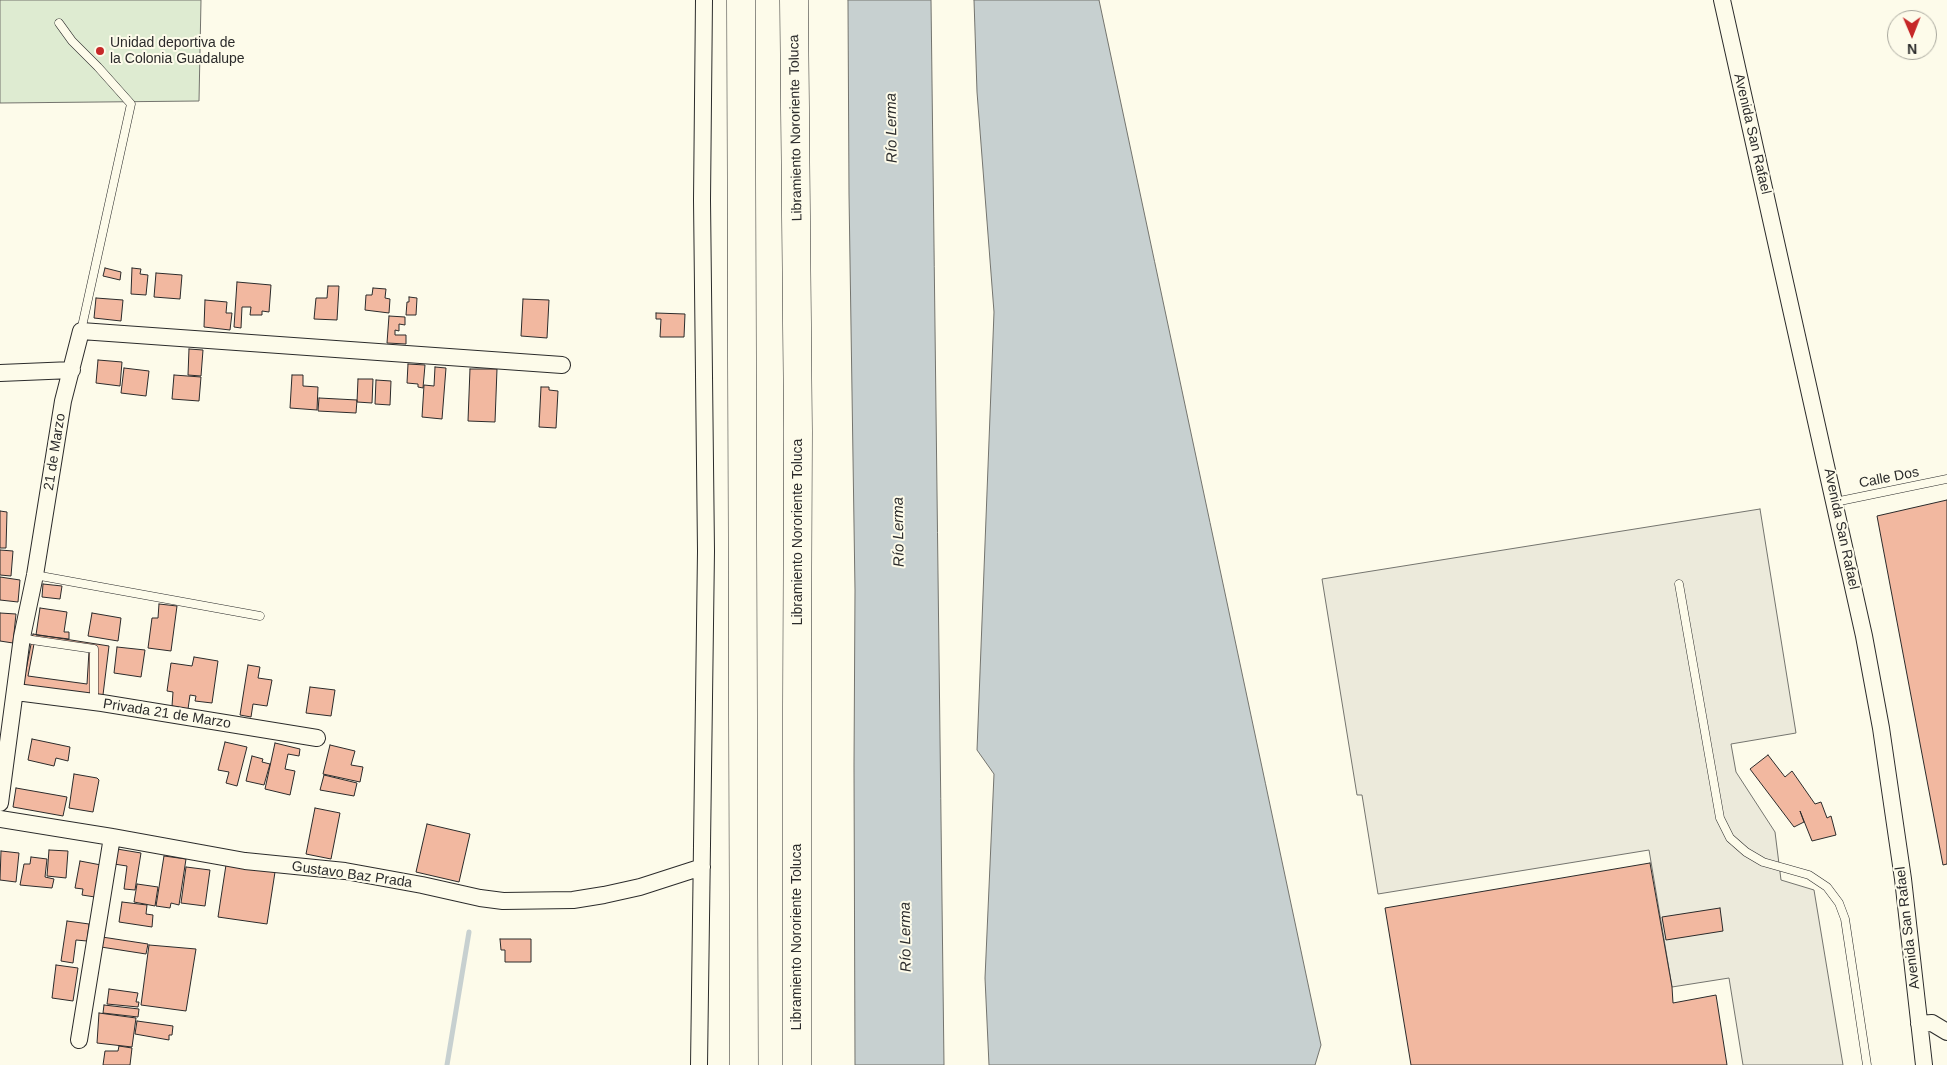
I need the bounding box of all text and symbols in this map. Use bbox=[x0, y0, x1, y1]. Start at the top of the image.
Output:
north arrow bbox=[1887, 10, 1937, 60]
street label: Libramiento Nororiente Toluca bbox=[786, 34, 806, 222]
place label: Unidad deportiva de la Colonia Guadalupe bbox=[110, 35, 245, 68]
text: N bbox=[1907, 41, 1917, 57]
marker: Unidad deportiva de la Colonia Guadalupe bbox=[94, 45, 106, 57]
street label: Avenida San Rafael bbox=[1730, 72, 1774, 196]
water label: Río Lerma bbox=[882, 93, 902, 163]
street label: 21 de Marzo bbox=[41, 412, 69, 492]
street label: Libramiento Nororiente Toluca bbox=[790, 439, 806, 625]
street label: Calle Dos bbox=[1858, 464, 1920, 492]
street label: Avenida San Rafael bbox=[1820, 467, 1862, 591]
water label: Río Lerma bbox=[889, 497, 909, 567]
street label: Privada 21 de Marzo bbox=[102, 696, 232, 732]
street label: Libramiento Nororiente Toluca bbox=[789, 844, 805, 1030]
street label: Gustavo Baz Prada bbox=[291, 858, 413, 892]
street label: Avenida San Rafael bbox=[1892, 866, 1924, 990]
water label: Río Lerma bbox=[896, 902, 916, 972]

